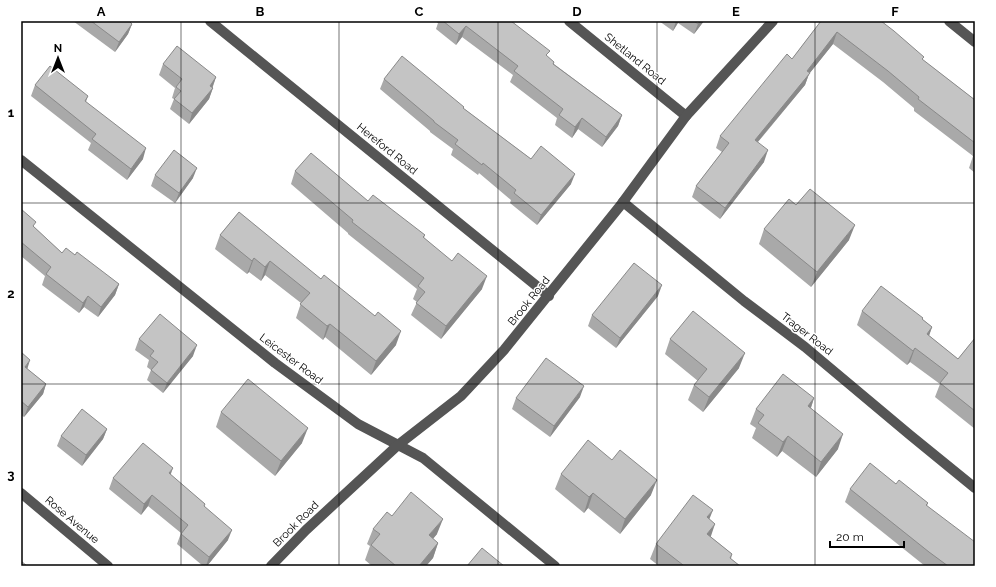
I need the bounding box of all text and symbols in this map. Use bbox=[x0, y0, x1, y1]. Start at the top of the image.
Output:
text: A bbox=[97, 4, 106, 19]
text: B bbox=[256, 4, 265, 19]
text: C bbox=[415, 4, 424, 19]
text: D bbox=[572, 4, 582, 19]
text: E bbox=[732, 4, 740, 19]
text: F bbox=[891, 4, 899, 19]
street label: Shetland Road bbox=[602, 30, 668, 88]
north arrow bbox=[38, 38, 78, 78]
text: N bbox=[54, 42, 62, 55]
text: 1 bbox=[8, 105, 15, 120]
street label: Hereford Road bbox=[354, 121, 420, 178]
street label: Brook Road bbox=[505, 274, 553, 328]
text: 2 bbox=[7, 286, 15, 301]
street label: Trager Road bbox=[779, 310, 835, 358]
street label: Leicester Road bbox=[257, 331, 325, 387]
text: 3 bbox=[7, 467, 15, 482]
street label: Rose Avenue bbox=[42, 494, 102, 547]
street label: Brook Road bbox=[270, 498, 322, 550]
scale bar bbox=[830, 523, 904, 549]
text: 20 m bbox=[836, 530, 864, 544]

